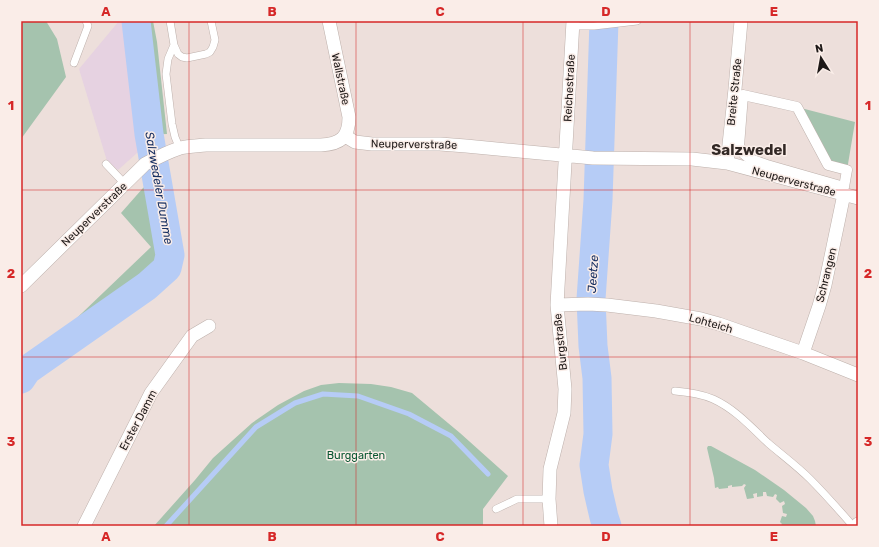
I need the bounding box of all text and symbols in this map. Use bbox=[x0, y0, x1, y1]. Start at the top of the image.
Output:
text: A bbox=[101, 4, 111, 19]
text: B bbox=[267, 4, 277, 19]
text: C bbox=[435, 4, 445, 19]
text: D bbox=[601, 4, 611, 19]
text: E bbox=[770, 4, 778, 19]
north arrow bbox=[801, 38, 841, 78]
text: N bbox=[814, 42, 824, 56]
street label: Wallstraße bbox=[329, 52, 352, 106]
street label: Reichestraße bbox=[561, 54, 578, 122]
street label: Breite Straße bbox=[725, 58, 744, 126]
text: 1 bbox=[8, 98, 14, 113]
text: 1 bbox=[865, 98, 871, 113]
water label: Salzwedeler Dumme bbox=[142, 131, 176, 246]
street label: Neuperverstraße bbox=[371, 137, 457, 152]
district label: Salzwedel bbox=[711, 141, 787, 159]
street label: Neuperverstraße bbox=[751, 164, 837, 199]
street label: Neuperverstraße bbox=[59, 180, 130, 249]
street label: Schrangen bbox=[813, 246, 840, 304]
water label: Jeetze bbox=[585, 254, 601, 294]
text: 2 bbox=[7, 266, 15, 281]
text: 2 bbox=[864, 266, 872, 281]
street label: Lohteich bbox=[687, 311, 734, 336]
street label: Burgstraße bbox=[551, 313, 570, 371]
street label: Erster Damm bbox=[117, 388, 160, 453]
text: 3 bbox=[7, 434, 16, 449]
text: 3 bbox=[864, 434, 873, 449]
park label: Burggarten bbox=[327, 449, 385, 462]
text: A bbox=[101, 529, 111, 544]
text: B bbox=[267, 529, 277, 544]
text: C bbox=[435, 529, 445, 544]
text: D bbox=[601, 529, 611, 544]
text: E bbox=[770, 529, 778, 544]

